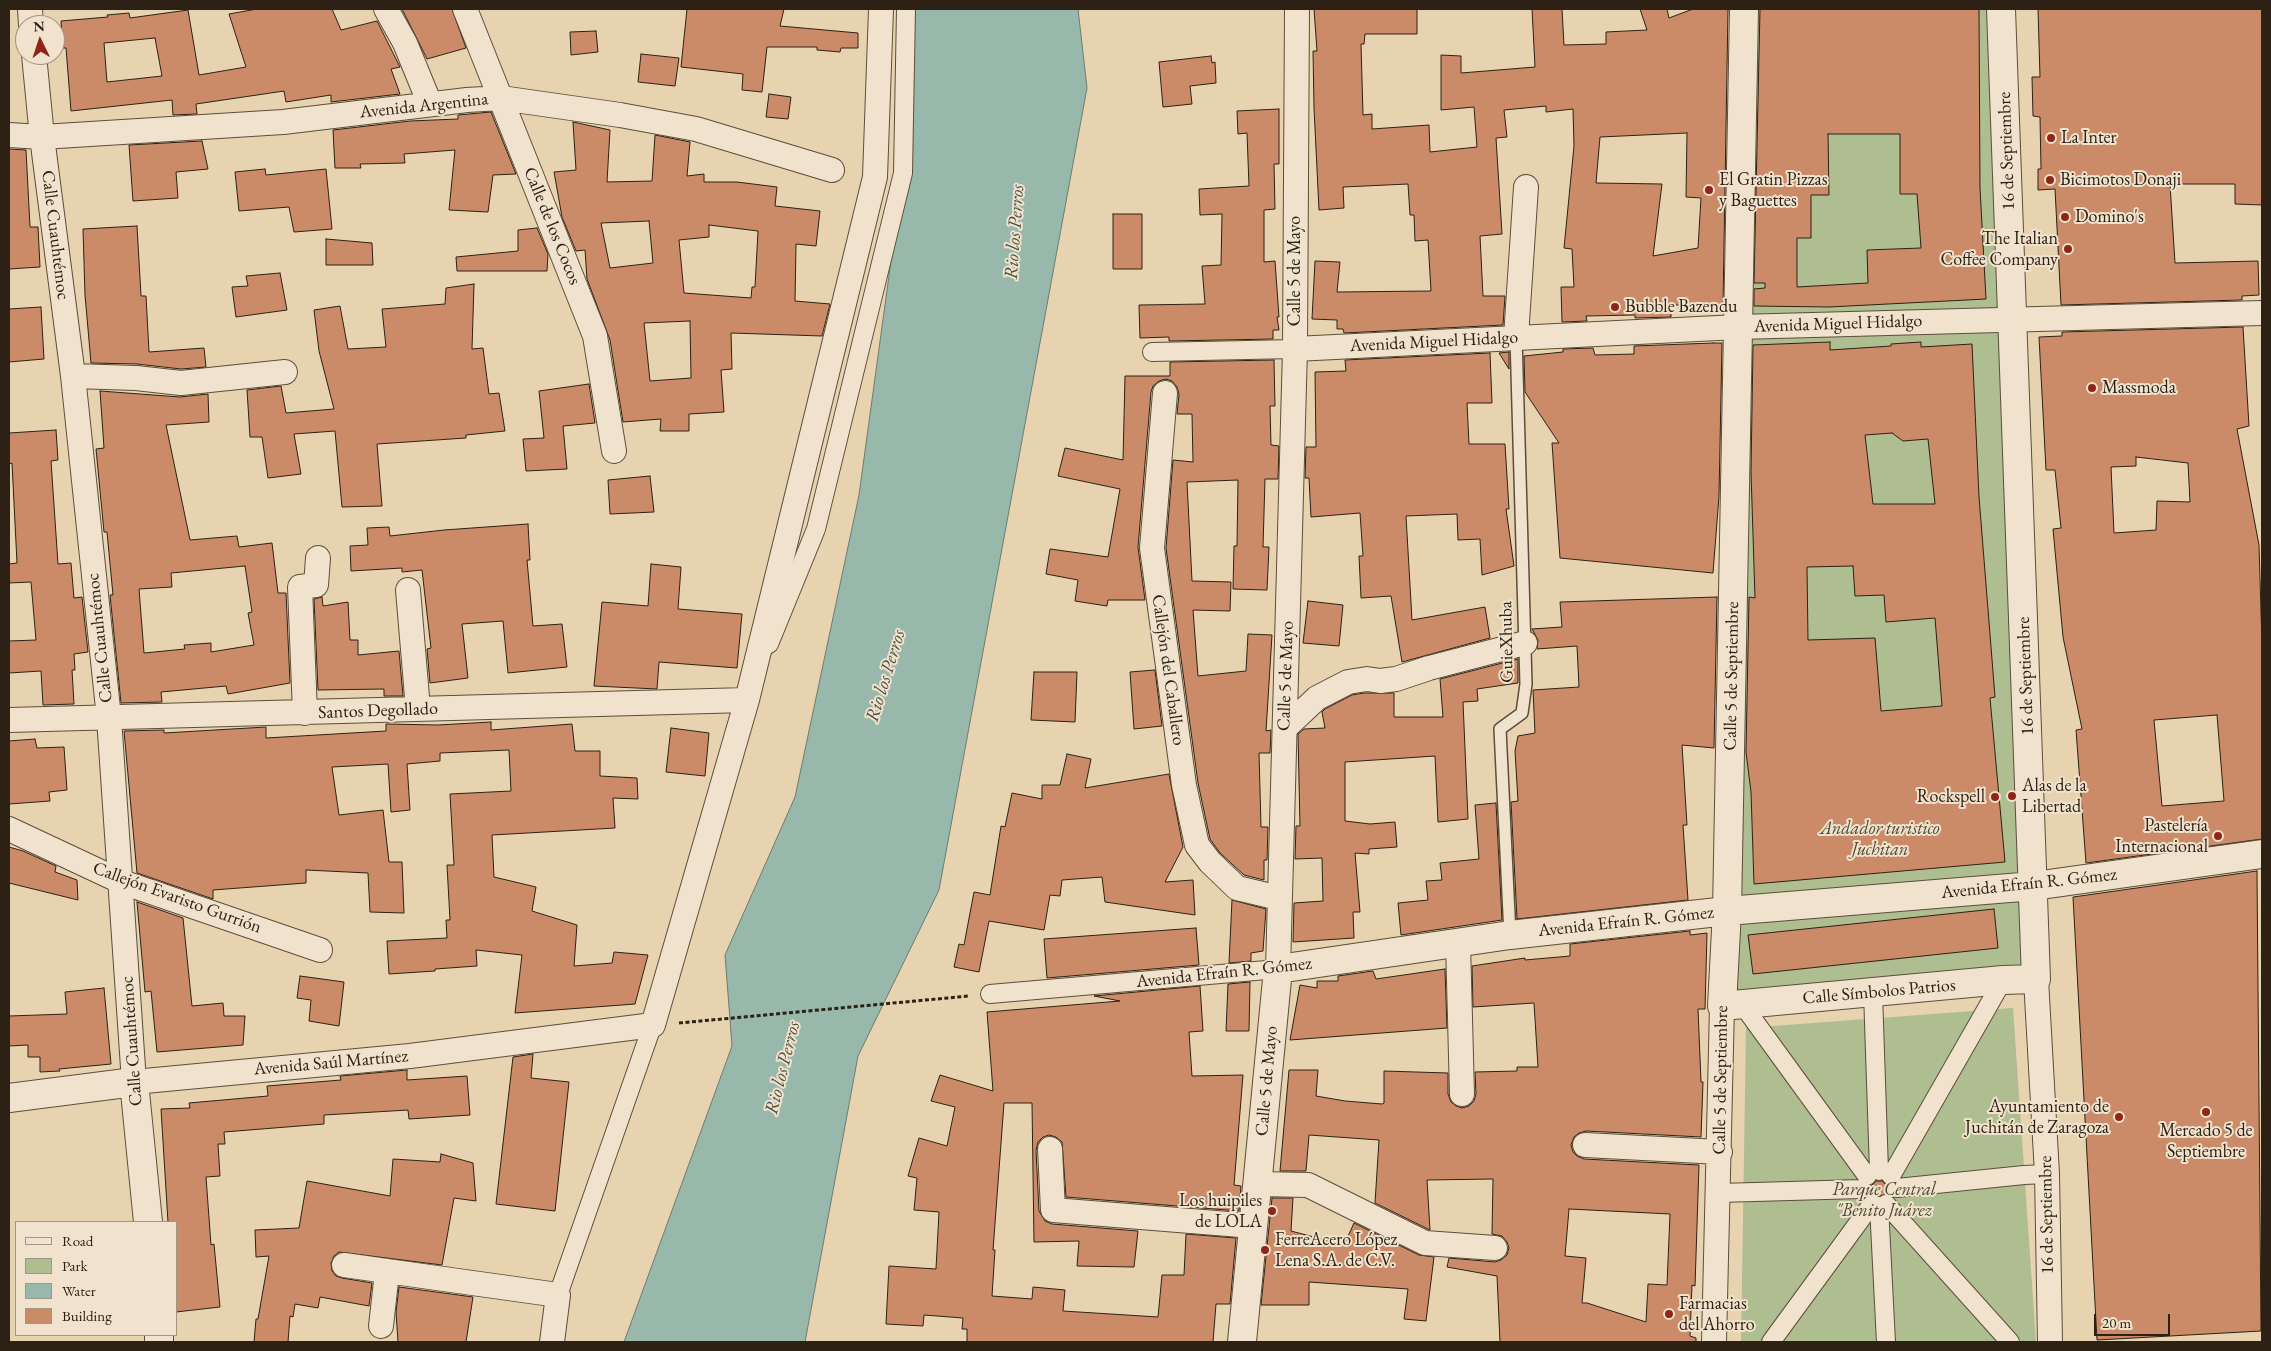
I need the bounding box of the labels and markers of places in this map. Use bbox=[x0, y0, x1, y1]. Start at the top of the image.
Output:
place label: La Inter bbox=[2061, 127, 2117, 149]
marker: La Inter bbox=[2045, 132, 2057, 144]
place label: El Gratin Pizzas y Baguettes bbox=[1719, 169, 1827, 212]
place label: Bicimotos Donaji bbox=[2060, 169, 2181, 191]
marker: Bicimotos Donaji bbox=[2044, 174, 2056, 186]
marker: El Gratin Pizzas y Baguettes bbox=[1703, 184, 1715, 196]
place label: Domino's bbox=[2075, 206, 2144, 228]
marker: Domino's bbox=[2059, 211, 2071, 223]
place label: The Italian Coffee Company bbox=[1940, 228, 2058, 270]
marker: The Italian Coffee Company bbox=[2062, 243, 2074, 255]
place label: Bubble Bazendu bbox=[1625, 296, 1738, 318]
marker: Bubble Bazendu bbox=[1609, 301, 1621, 313]
place label: Massmoda bbox=[2102, 377, 2176, 399]
marker: Massmoda bbox=[2086, 382, 2098, 394]
place label: Alas de la Libertad bbox=[2022, 775, 2087, 818]
place label: Rockspell bbox=[1917, 786, 1985, 808]
marker: Alas de la Libertad bbox=[2006, 790, 2018, 802]
marker: Rockspell bbox=[1989, 791, 2001, 803]
place label: Pastelería Internacional bbox=[2115, 815, 2208, 858]
marker: Pastelería Internacional bbox=[2212, 830, 2224, 842]
place label: Ayuntamiento de Juchitán de Zaragoza bbox=[1965, 1096, 2109, 1138]
marker: Mercado 5 de Septiembre bbox=[2200, 1106, 2212, 1118]
marker: Ayuntamiento de Juchitán de Zaragoza bbox=[2113, 1111, 2125, 1123]
place label: Mercado 5 de Septiembre bbox=[2159, 1120, 2253, 1162]
place label: Los huipiles de LOLA bbox=[1179, 1190, 1262, 1232]
marker: Los huipiles de LOLA bbox=[1266, 1205, 1278, 1217]
place label: FerreAcero López Lena S.A. de C.V. bbox=[1275, 1229, 1397, 1272]
marker: FerreAcero López Lena S.A. de C.V. bbox=[1259, 1244, 1271, 1256]
place label: Farmacias del Ahorro bbox=[1679, 1293, 1755, 1336]
marker: Farmacias del Ahorro bbox=[1663, 1308, 1675, 1320]

